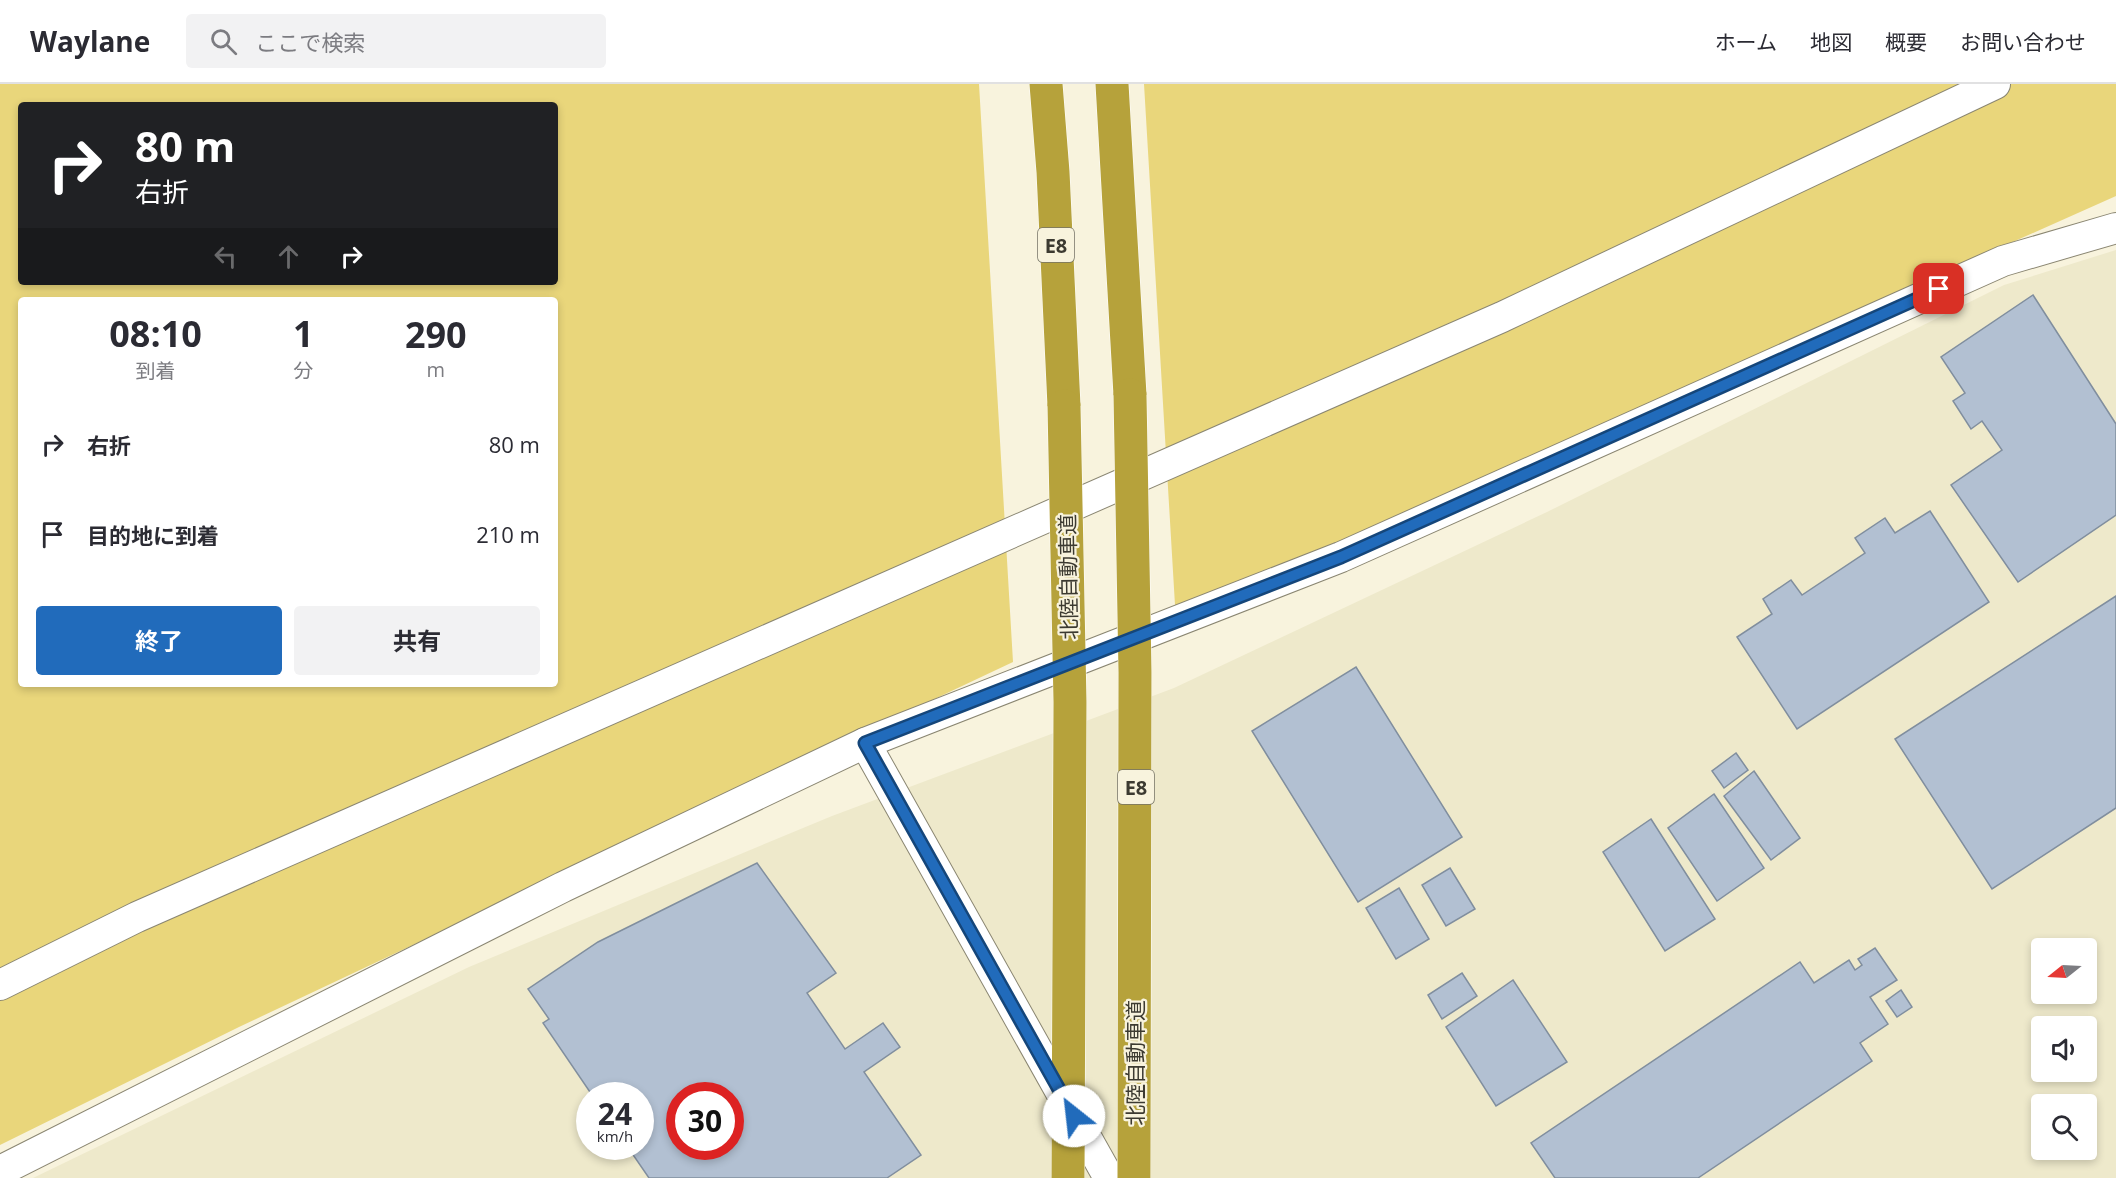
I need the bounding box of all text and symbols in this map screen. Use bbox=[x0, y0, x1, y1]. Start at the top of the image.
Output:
search box bbox=[186, 14, 606, 68]
text: Waylane bbox=[30, 22, 150, 60]
icon: search bbox=[207, 25, 240, 58]
text: ここで検索 bbox=[255, 27, 365, 57]
text: ホーム bbox=[1715, 28, 1777, 56]
text: 地図 bbox=[1810, 28, 1852, 56]
text: 概要 bbox=[1885, 28, 1927, 56]
text: お問い合わせ bbox=[1960, 28, 2086, 56]
text: 80 m bbox=[135, 117, 235, 174]
icon: right bbox=[36, 126, 114, 204]
text: 右折 bbox=[135, 173, 189, 210]
road number: E8 bbox=[1038, 228, 1074, 262]
icon: left bbox=[209, 240, 242, 273]
icon: ahead bbox=[272, 240, 305, 273]
icon: right bbox=[335, 240, 368, 273]
pin bbox=[1913, 263, 1964, 314]
icon: arrive bbox=[1922, 272, 1955, 305]
text: 08:10 bbox=[109, 309, 202, 358]
text: 1 bbox=[293, 309, 314, 358]
text: 290 bbox=[405, 310, 467, 359]
text: m bbox=[427, 356, 445, 383]
text: 到着 bbox=[136, 357, 176, 384]
text: 分 bbox=[293, 357, 313, 384]
icon: right bbox=[36, 428, 69, 461]
text: 80 m bbox=[489, 429, 540, 459]
text: 右折 bbox=[87, 430, 131, 460]
street label: 北陸自動車道 bbox=[1053, 514, 1083, 640]
icon: arrive bbox=[36, 518, 69, 551]
text: 210 m bbox=[476, 519, 540, 549]
text: 目的地に到着 bbox=[87, 520, 219, 550]
button: 終了 bbox=[36, 606, 282, 675]
button: 共有 bbox=[294, 606, 540, 675]
road number: E8 bbox=[1118, 770, 1154, 804]
north arrow bbox=[2031, 938, 2097, 1004]
map controls bbox=[2031, 938, 2097, 1160]
street label: 北陸自動車道 bbox=[1121, 1000, 1149, 1126]
button: sound bbox=[2031, 1016, 2097, 1082]
speed limit sign: 30 bbox=[666, 1082, 744, 1160]
position arrow bbox=[1042, 1084, 1106, 1148]
text: 24 bbox=[598, 1093, 632, 1134]
button: search bbox=[2031, 1094, 2097, 1160]
text: km/h bbox=[597, 1126, 633, 1146]

